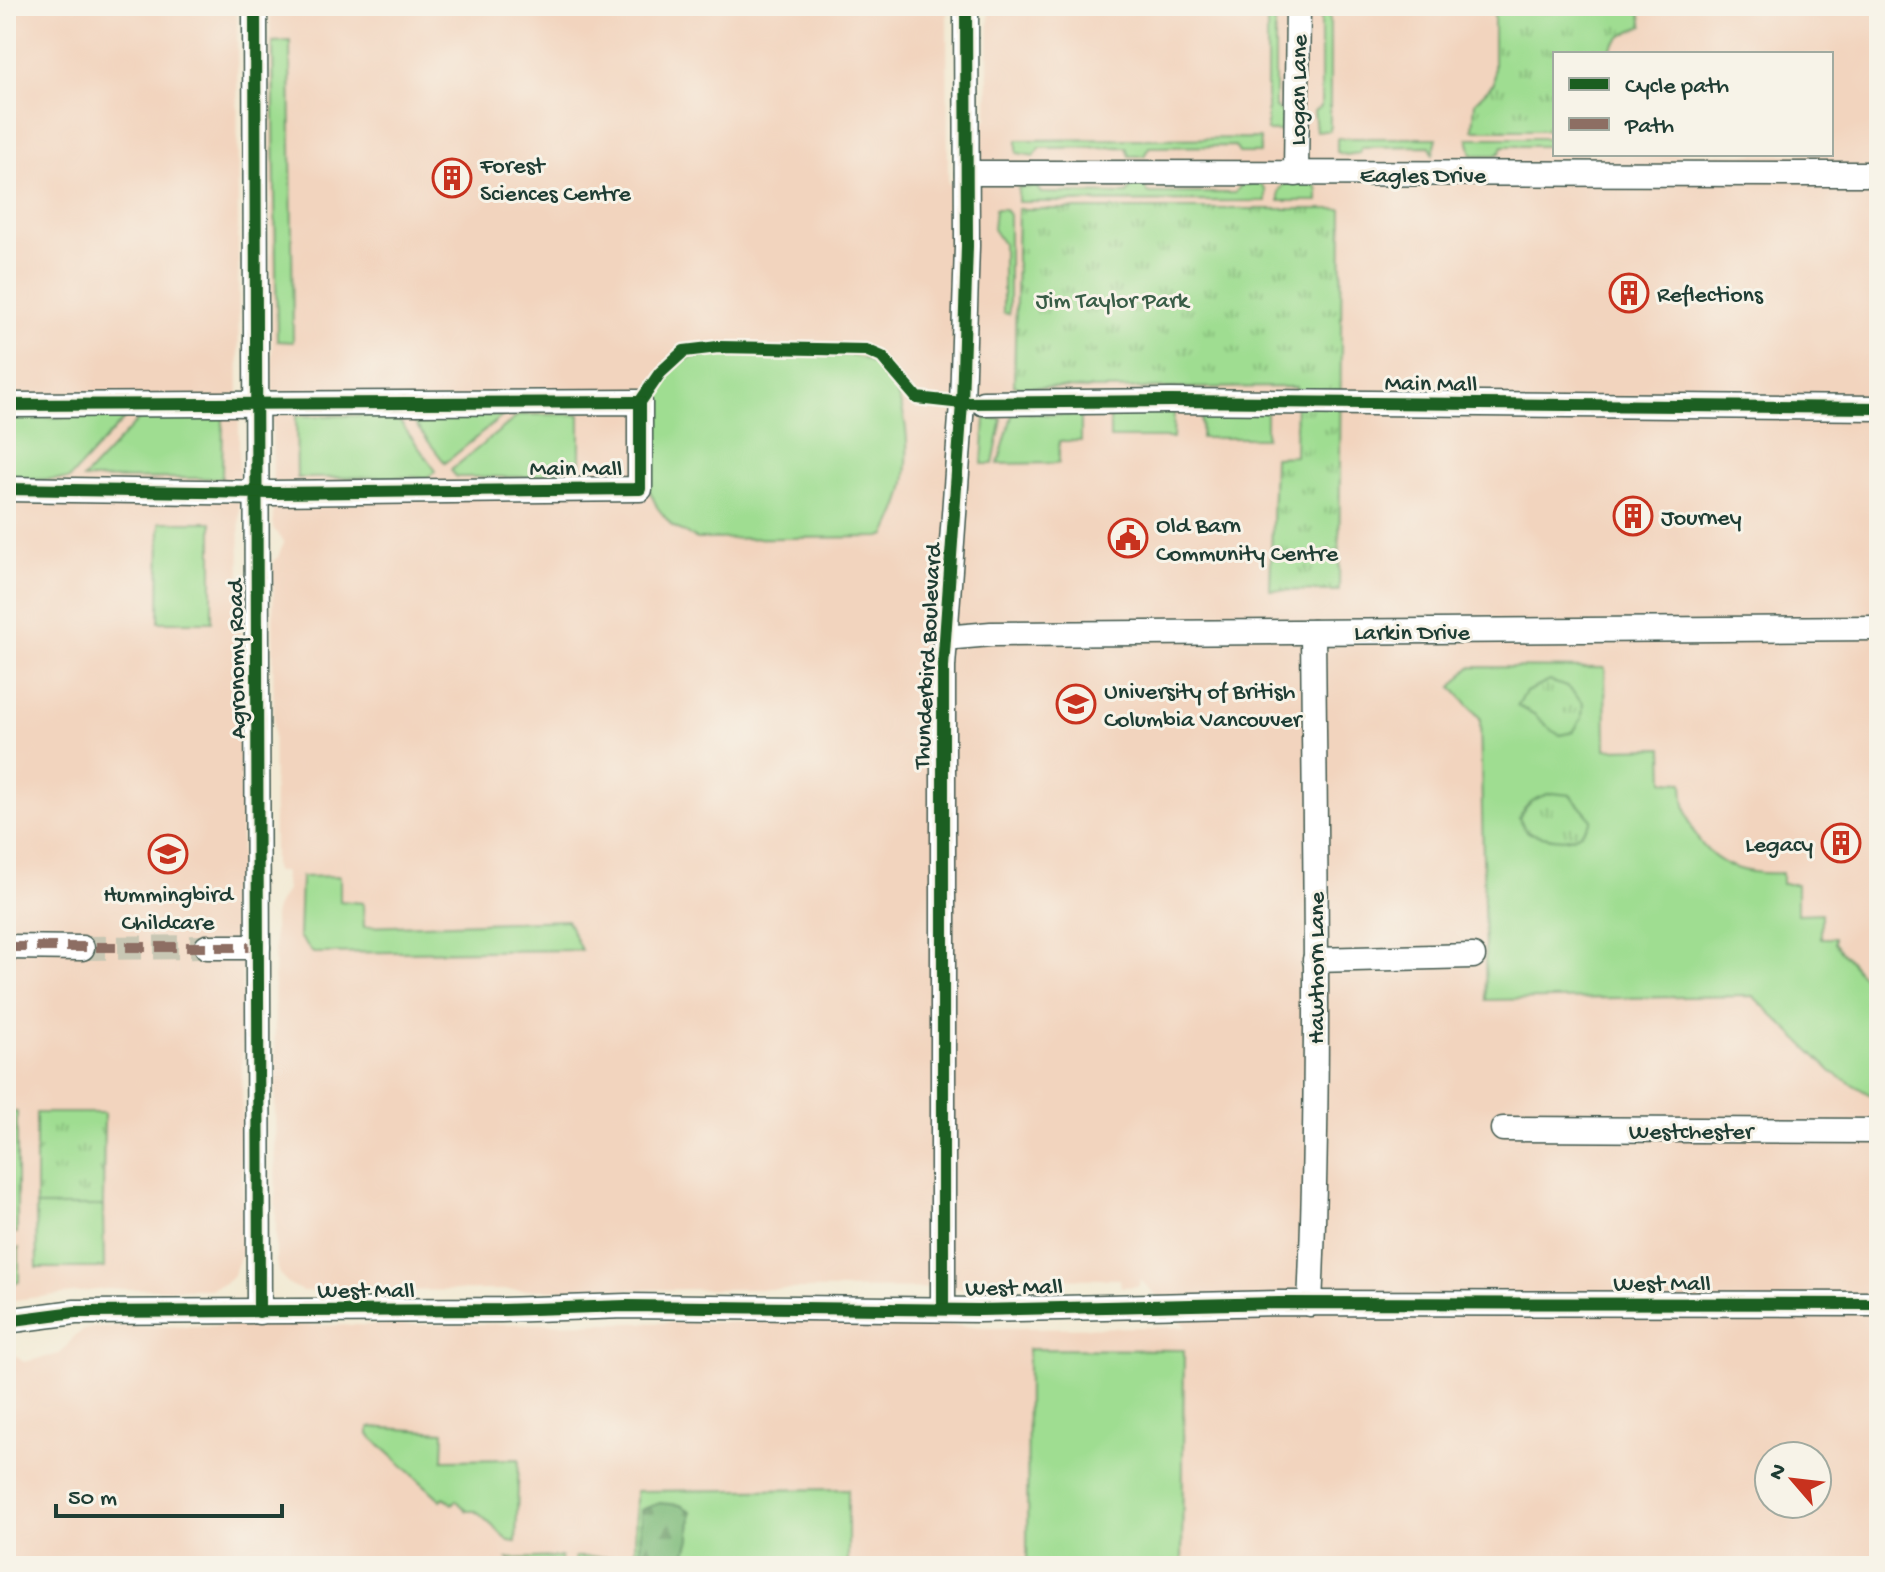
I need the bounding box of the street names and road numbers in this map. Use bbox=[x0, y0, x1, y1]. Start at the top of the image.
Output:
street label: Logan Lane bbox=[1285, 34, 1316, 146]
street label: Eagles Drive bbox=[1360, 163, 1487, 192]
street label: Main Mall bbox=[1384, 370, 1478, 401]
street label: Main Mall bbox=[530, 456, 622, 485]
street label: Thunderbird Boulevard bbox=[909, 541, 950, 772]
street label: Agronomy Road bbox=[223, 577, 254, 739]
street label: Larkin Drive bbox=[1354, 620, 1471, 649]
street label: Hawthorn Lane bbox=[1304, 891, 1333, 1044]
street label: Westchester bbox=[1629, 1119, 1756, 1148]
street label: West Mall bbox=[1613, 1271, 1711, 1300]
street label: West Mall bbox=[965, 1274, 1063, 1305]
street label: West Mall bbox=[317, 1278, 415, 1307]

